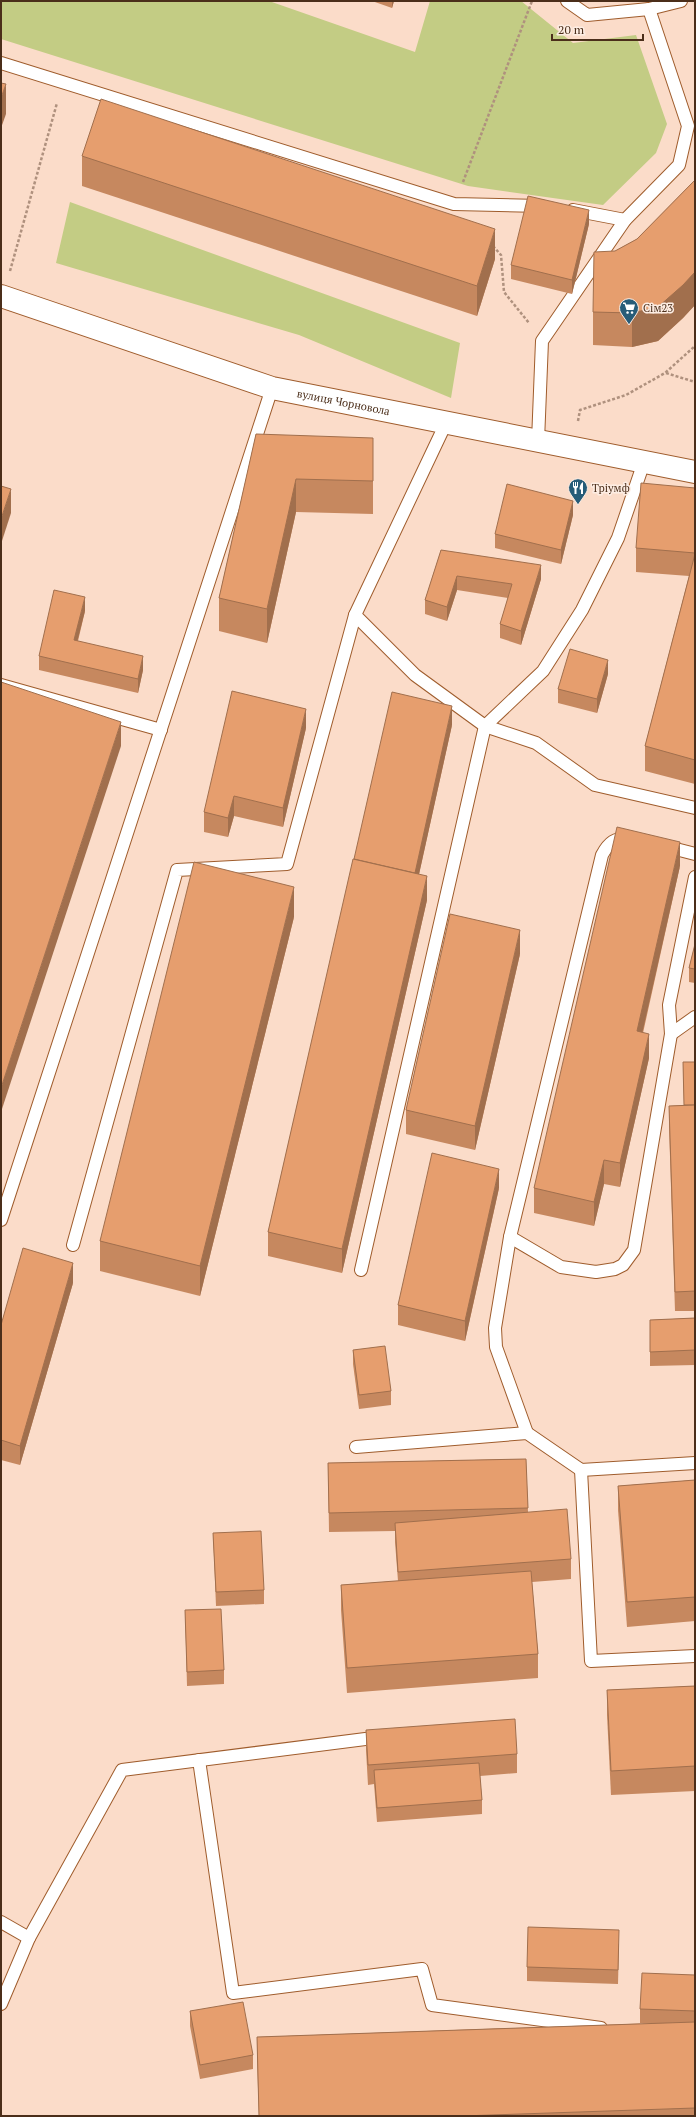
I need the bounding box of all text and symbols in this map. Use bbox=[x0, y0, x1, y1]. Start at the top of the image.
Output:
scale bar bbox=[552, 16, 643, 42]
text: 20 m bbox=[558, 22, 585, 37]
supermarket icon: Сім23 bbox=[618, 297, 640, 325]
place label: Сім23 bbox=[643, 301, 673, 315]
street label: вулиця Чорновола bbox=[296, 386, 392, 418]
restaurant icon: Тріумф bbox=[567, 477, 589, 505]
place label: Тріумф bbox=[592, 481, 630, 495]

